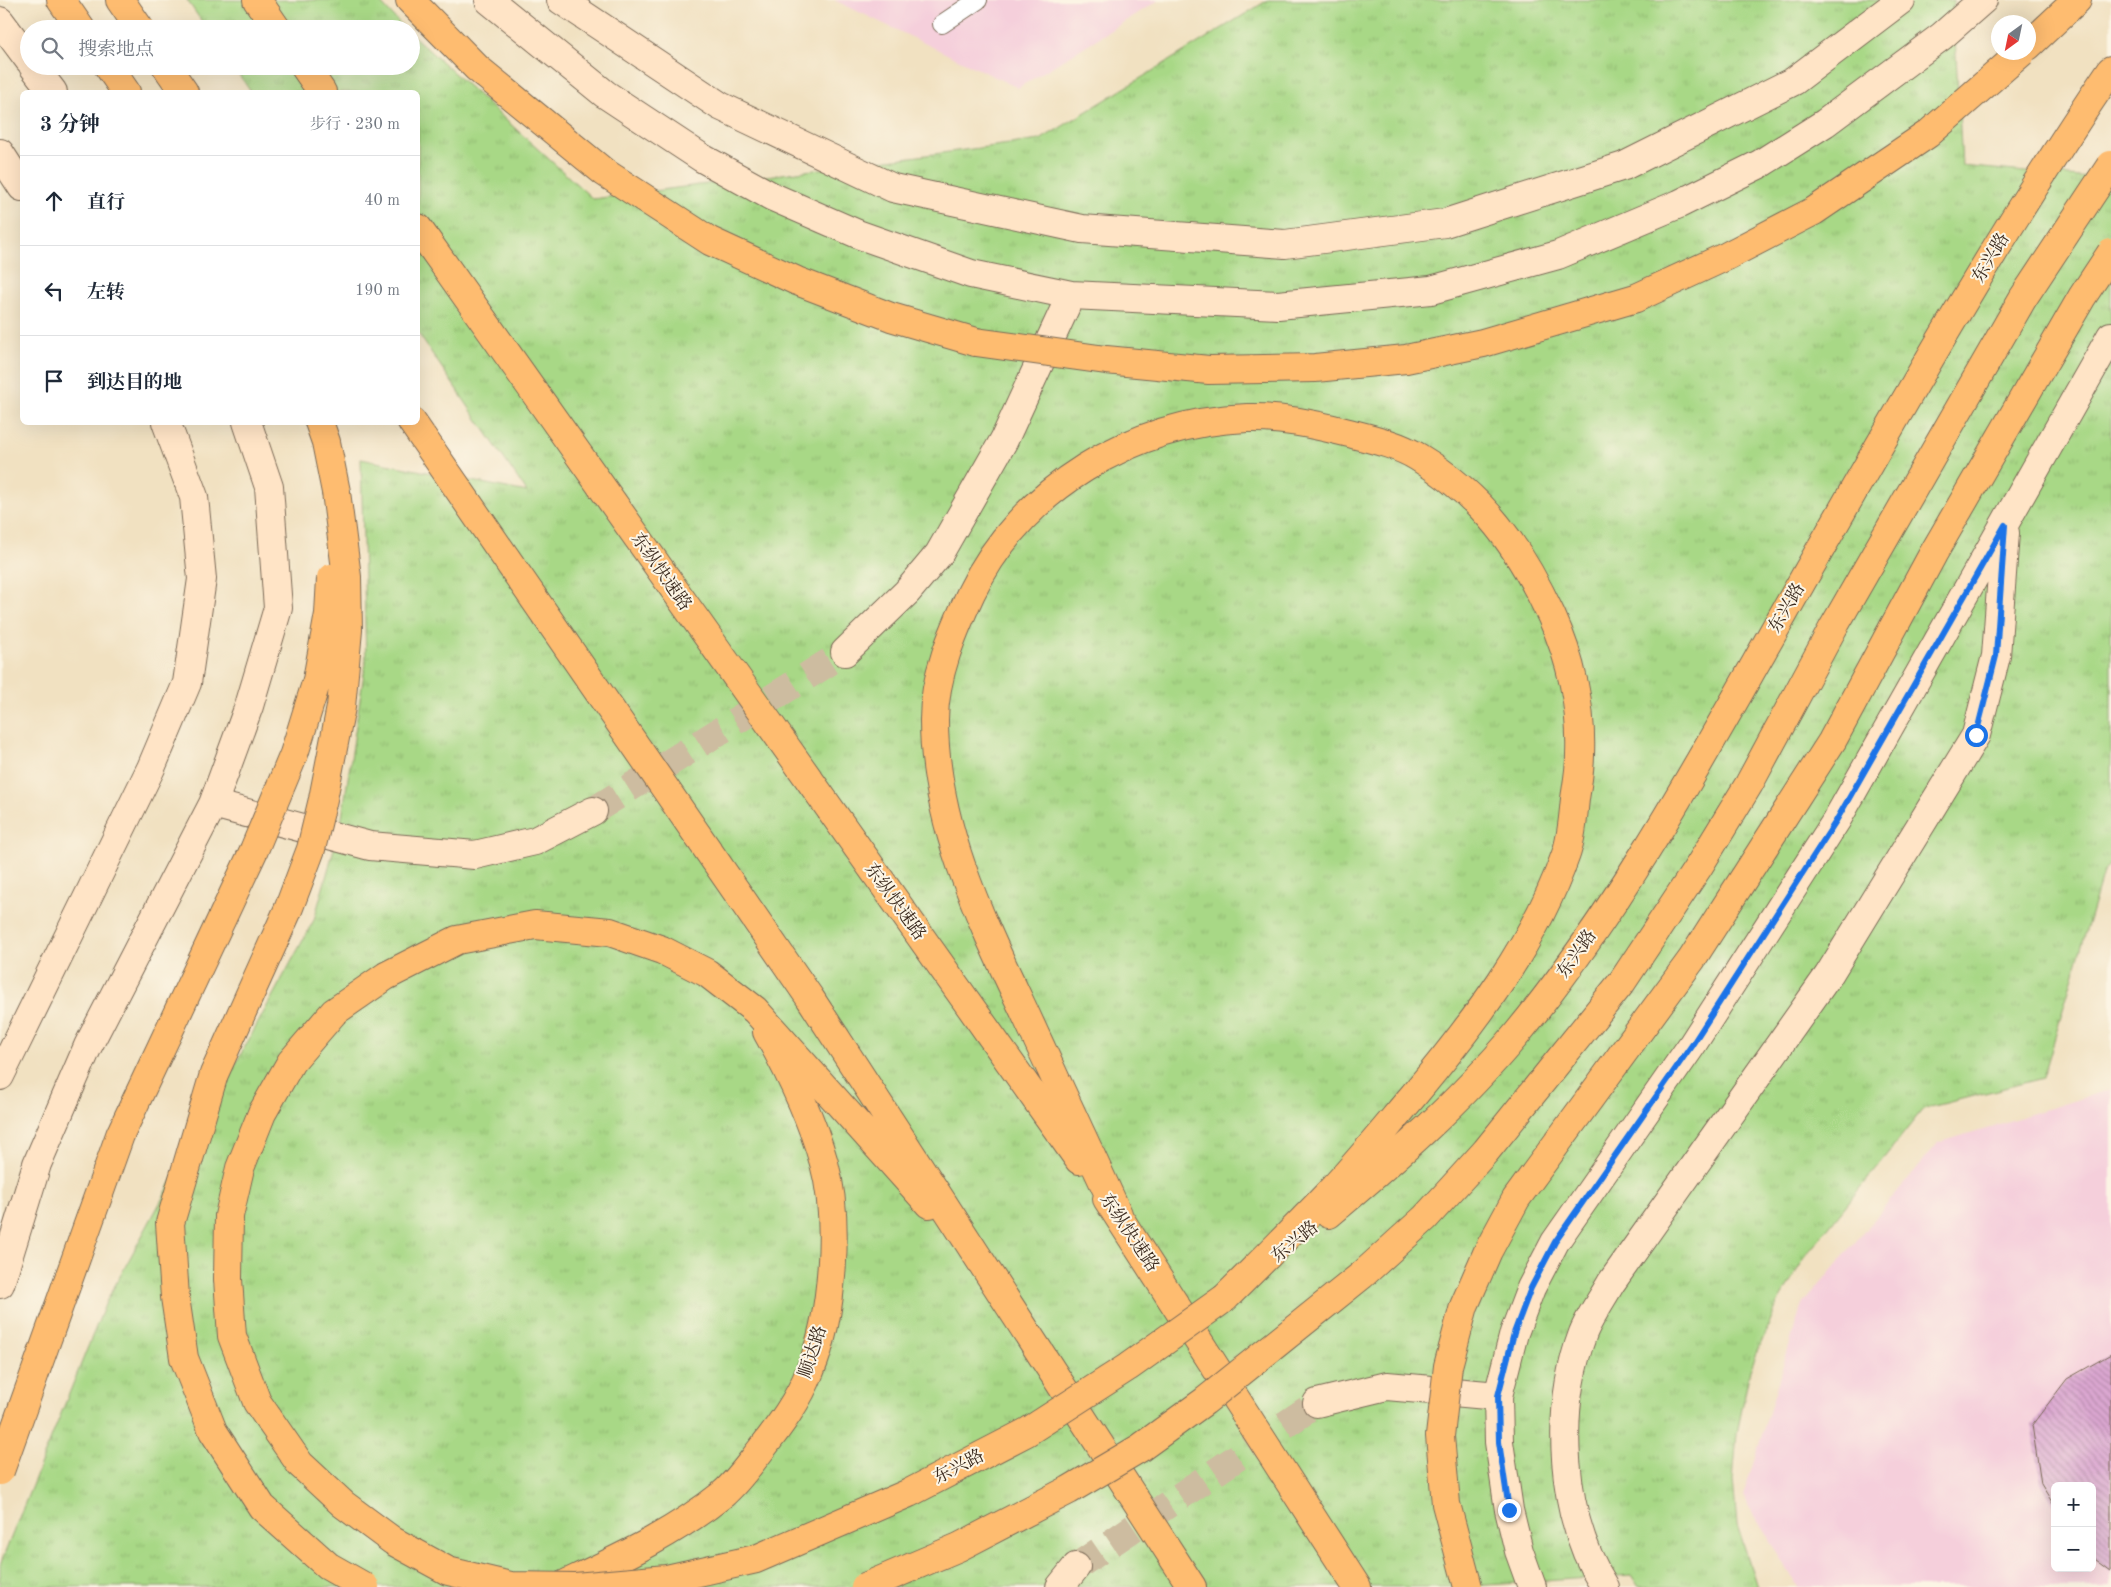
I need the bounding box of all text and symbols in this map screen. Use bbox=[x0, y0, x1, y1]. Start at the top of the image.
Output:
north arrow bbox=[1991, 15, 2036, 60]
search box bbox=[20, 20, 420, 75]
icon: search bbox=[38, 34, 66, 62]
text: 搜索地点 bbox=[78, 41, 154, 60]
text: 3 分钟 bbox=[40, 115, 100, 136]
text: 步行 · 230 m bbox=[310, 117, 400, 133]
icon: ahead bbox=[40, 187, 68, 215]
text: 40 m bbox=[364, 193, 400, 209]
text: 直行 bbox=[87, 194, 125, 213]
street label: 东兴路 bbox=[1968, 229, 2013, 286]
icon: left bbox=[40, 277, 68, 305]
text: 190 m bbox=[355, 283, 400, 299]
text: 左转 bbox=[87, 284, 125, 303]
icon: arrive bbox=[40, 367, 68, 395]
text: 到达目的地 bbox=[87, 374, 182, 393]
street label: 东纵快速路 bbox=[628, 529, 696, 614]
street label: 东兴路 bbox=[1764, 579, 1808, 636]
route start bbox=[1965, 724, 1988, 747]
street label: 东纵快速路 bbox=[861, 859, 930, 944]
street label: 东兴路 bbox=[1553, 926, 1600, 981]
street label: 东纵快速路 bbox=[1096, 1190, 1163, 1275]
street label: 东兴路 bbox=[1267, 1216, 1322, 1266]
street label: 顺达路 bbox=[794, 1323, 830, 1380]
street label: 东兴路 bbox=[930, 1445, 987, 1487]
map controls bbox=[2051, 1482, 2096, 1572]
button: + bbox=[2051, 1482, 2096, 1527]
route end bbox=[1498, 1499, 1521, 1522]
button: − bbox=[2051, 1527, 2096, 1572]

